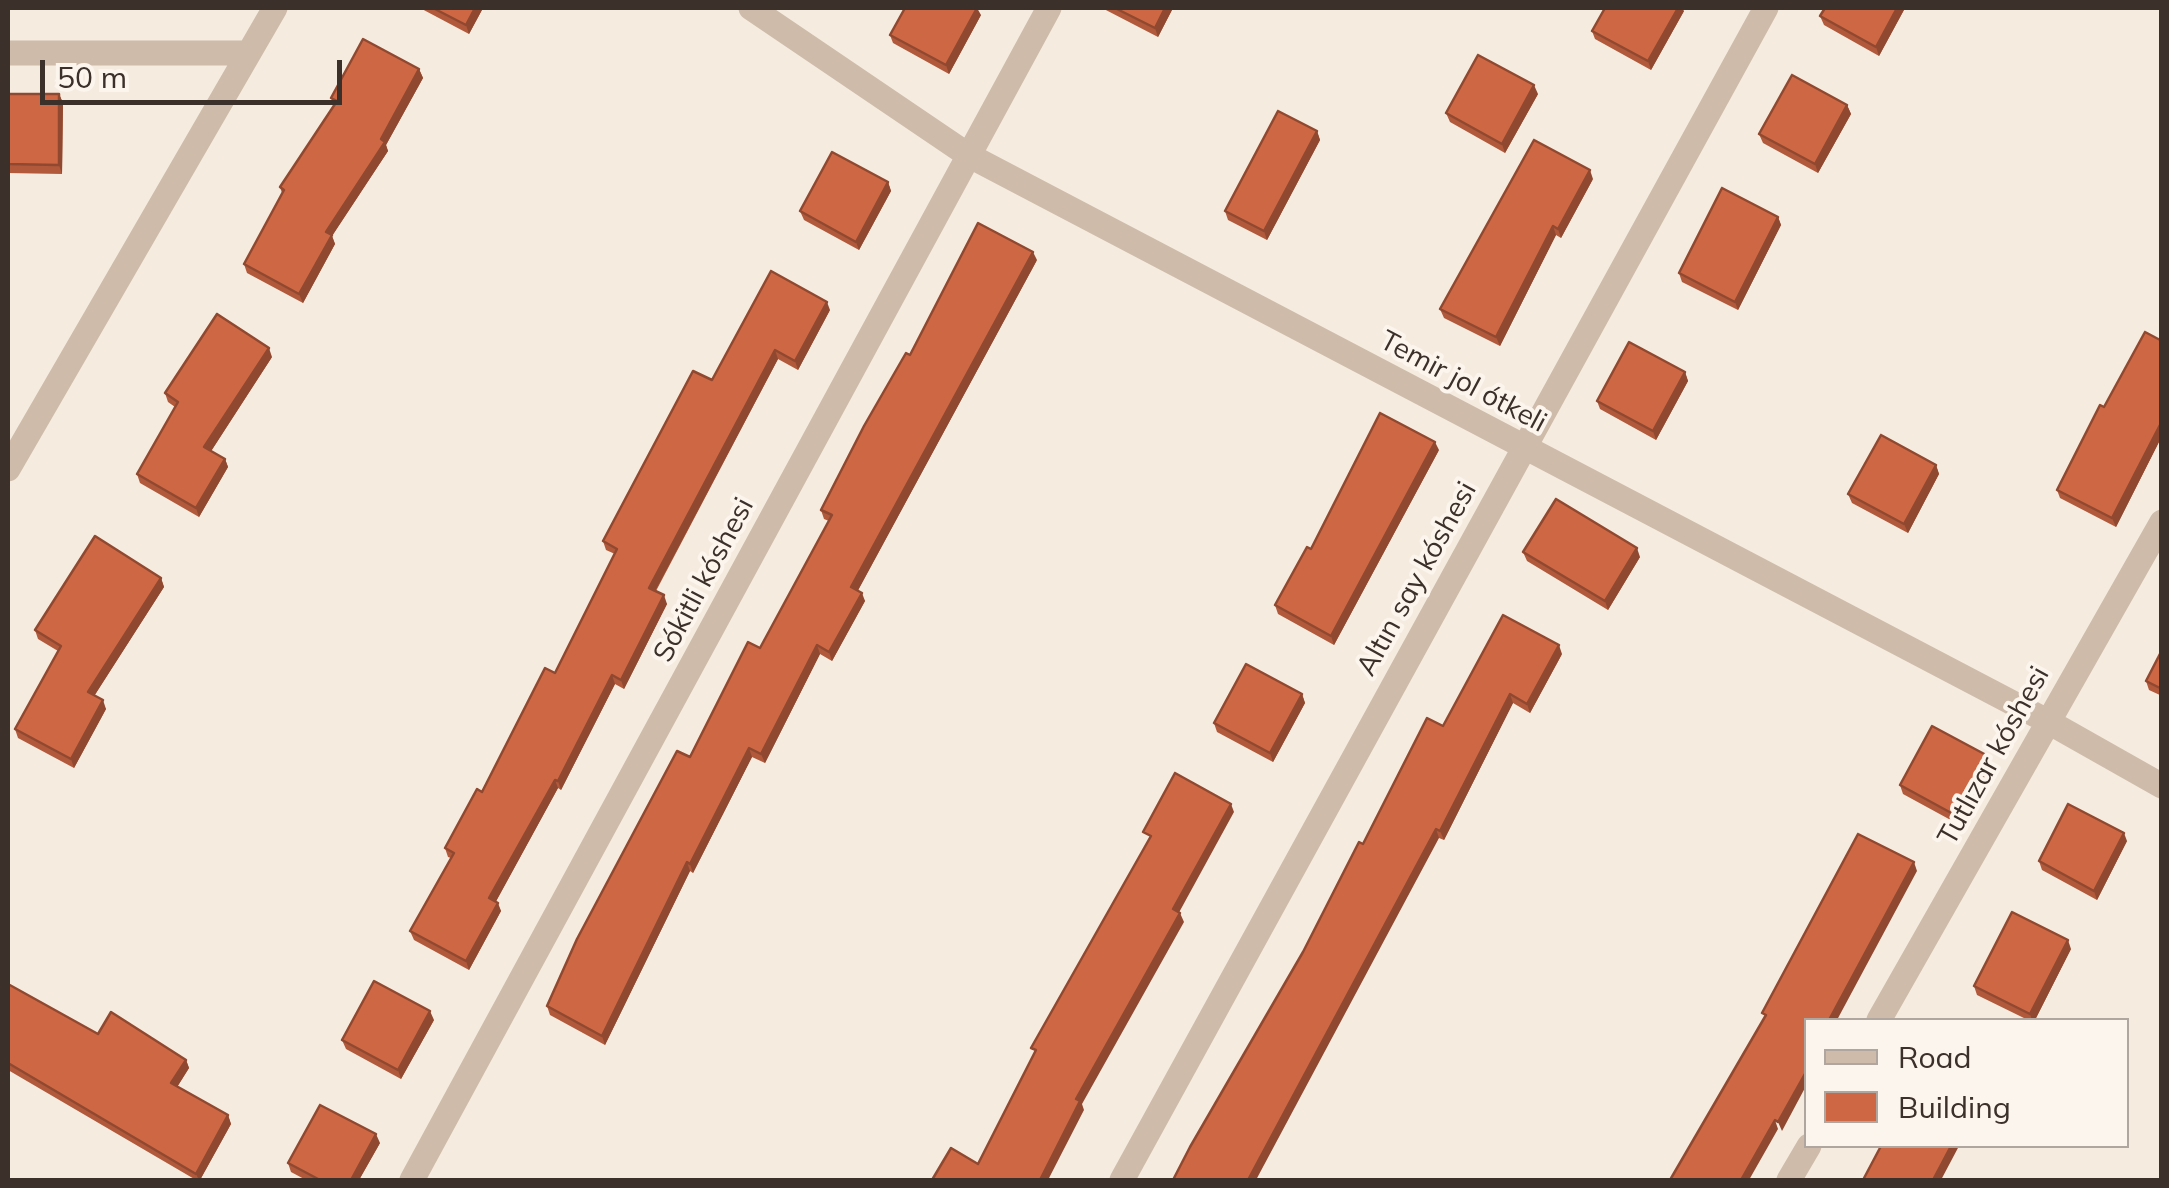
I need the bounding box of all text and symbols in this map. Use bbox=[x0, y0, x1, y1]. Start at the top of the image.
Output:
scale bar bbox=[45, 40, 348, 102]
text: 50 m bbox=[57, 58, 127, 96]
street label: Temir jol ótkeli bbox=[1374, 324, 1552, 440]
street label: Altın say kóshesi bbox=[1350, 476, 1484, 682]
street label: Sókitli kóshesi bbox=[647, 492, 761, 668]
street label: Tutlızar kóshesi bbox=[1931, 661, 2057, 851]
legend bbox=[1804, 1018, 2129, 1148]
text: Road bbox=[1898, 1038, 1972, 1076]
text: Building bbox=[1898, 1088, 2011, 1126]

